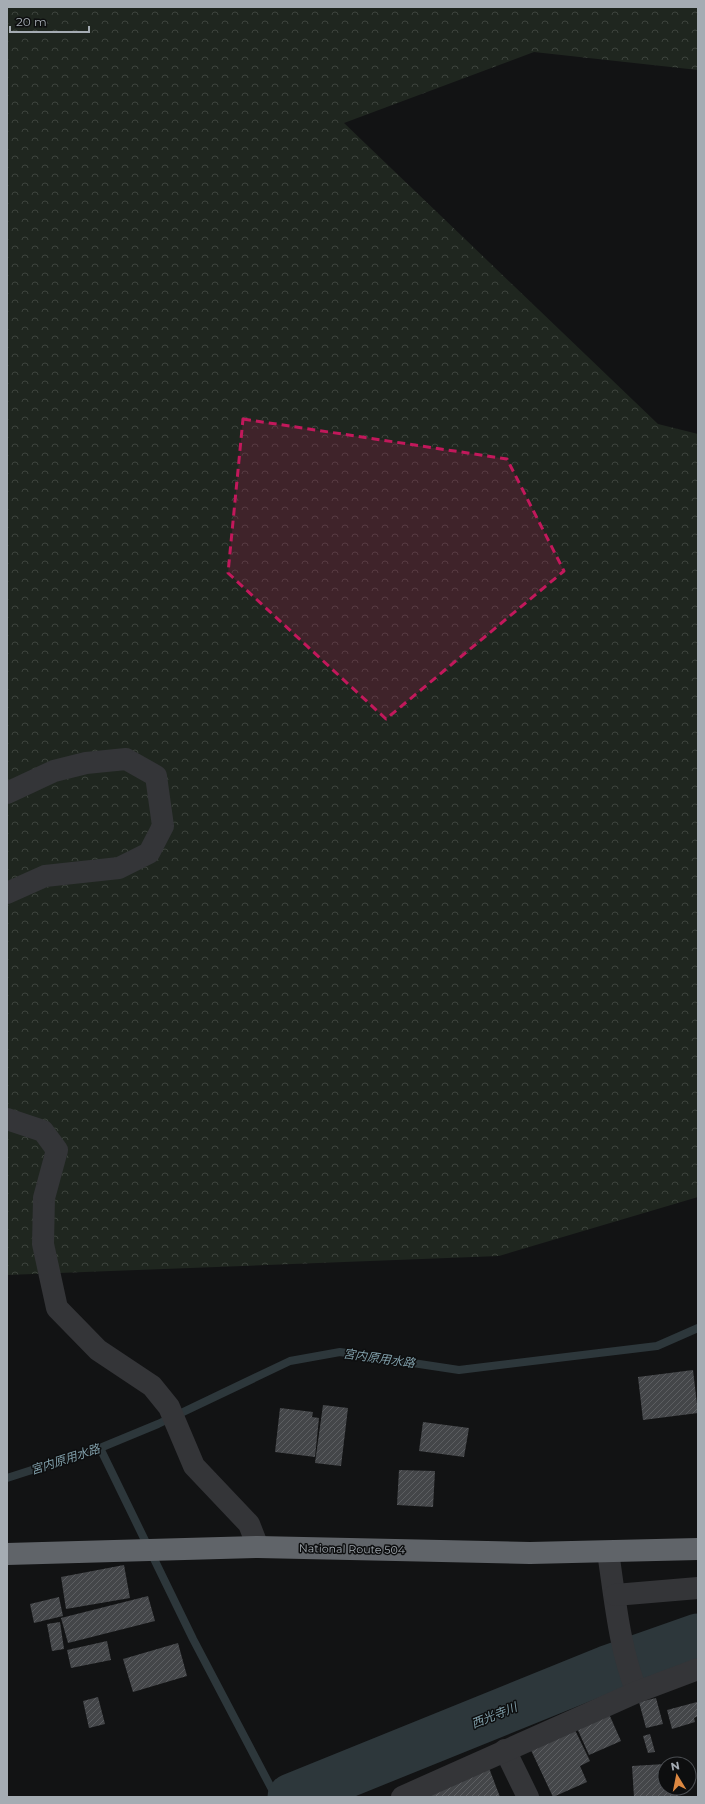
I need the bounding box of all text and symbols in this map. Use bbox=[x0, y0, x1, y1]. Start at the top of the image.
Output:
scale bar bbox=[10, 8, 89, 34]
text: 20 m bbox=[16, 14, 47, 29]
water label: 宮内原用水路 bbox=[342, 1346, 417, 1371]
water label: 宮内原用水路 bbox=[28, 1440, 102, 1477]
street label: National Route 504 bbox=[299, 1541, 406, 1557]
water label: 西光寺川 bbox=[469, 1698, 521, 1731]
north arrow bbox=[657, 1756, 697, 1796]
text: N bbox=[670, 1758, 681, 1774]

